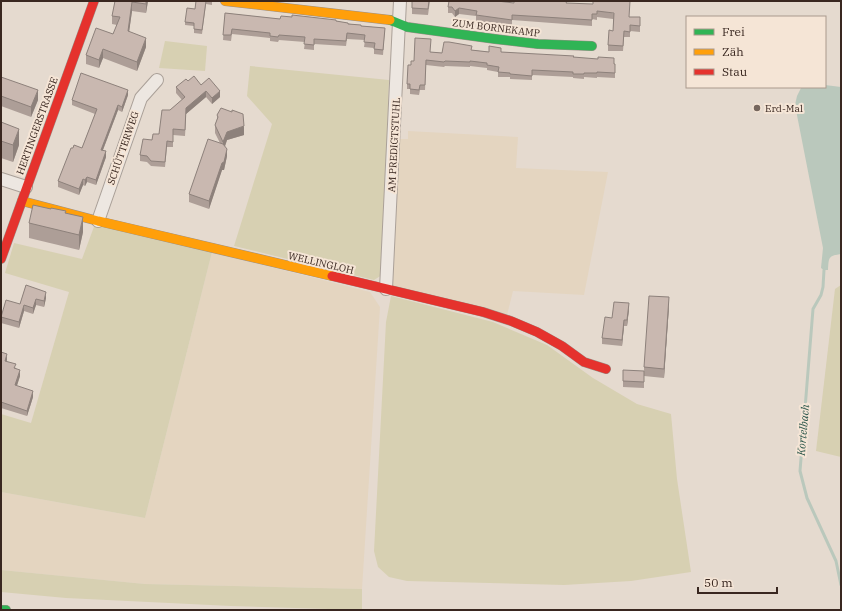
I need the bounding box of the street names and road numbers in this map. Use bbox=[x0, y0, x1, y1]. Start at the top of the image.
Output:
street label: ZUM BORNEKAMP bbox=[451, 16, 541, 40]
street label: HERTINGERSTRASSE bbox=[13, 75, 61, 177]
street label: AM PREDIGTSTUHL bbox=[385, 97, 403, 193]
street label: SCHÜTTERWEG bbox=[104, 109, 142, 187]
street label: WELLINGLOH bbox=[287, 249, 355, 277]

